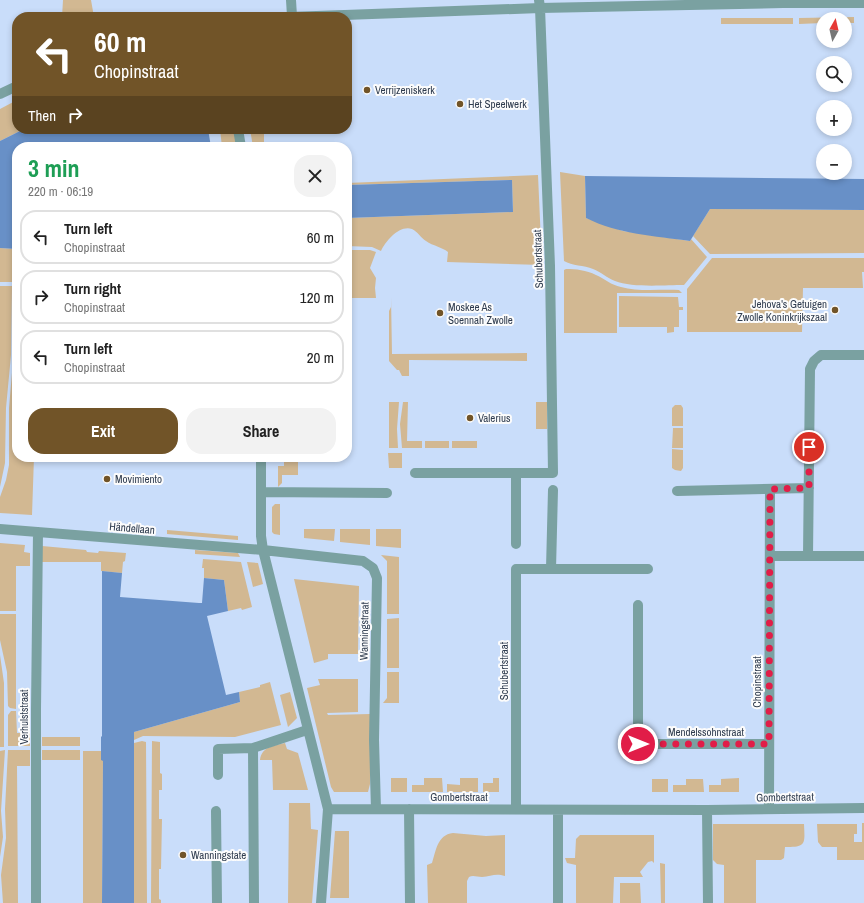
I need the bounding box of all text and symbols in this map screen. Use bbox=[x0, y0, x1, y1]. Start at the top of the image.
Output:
north arrow bbox=[816, 12, 852, 48]
map controls bbox=[816, 12, 852, 180]
text: 60 m bbox=[94, 23, 146, 61]
icon: left bbox=[28, 28, 80, 80]
button: search bbox=[816, 56, 852, 92]
text: Chopinstraat bbox=[94, 59, 179, 84]
place label: Verrijzeniskerk bbox=[375, 83, 435, 97]
marker: Verrijzeniskerk bbox=[362, 85, 372, 95]
place label: Het Speelwerk bbox=[468, 97, 527, 111]
marker: Het Speelwerk bbox=[455, 99, 465, 109]
button: + bbox=[816, 100, 852, 136]
icon: right bbox=[64, 104, 86, 126]
text: Then bbox=[28, 105, 56, 126]
button: − bbox=[816, 144, 852, 180]
text: 3 min bbox=[28, 152, 79, 184]
button: close bbox=[294, 155, 336, 197]
text: 220 m · 06:19 bbox=[28, 183, 93, 200]
text: Turn left bbox=[64, 218, 112, 239]
icon: left bbox=[30, 226, 52, 248]
text: 60 m bbox=[307, 227, 334, 248]
street label: Schubertstraat bbox=[530, 229, 546, 289]
text: Chopinstraat bbox=[64, 239, 125, 256]
text: Turn right bbox=[64, 278, 121, 299]
icon: right bbox=[30, 286, 52, 308]
text: 120 m bbox=[300, 287, 334, 308]
place label: Jehova's Getuigen Zwolle Koninkrijkszaal bbox=[737, 297, 827, 324]
text: Chopinstraat bbox=[64, 299, 125, 316]
place label: Moskee As Soennah Zwolle bbox=[448, 300, 513, 327]
marker: Jehova's Getuigen Zwolle Koninkrijkszaal bbox=[830, 305, 840, 315]
marker: Moskee As Soennah Zwolle bbox=[435, 308, 445, 318]
text: Turn left bbox=[64, 338, 112, 359]
icon: left bbox=[30, 346, 52, 368]
text: 20 m bbox=[307, 347, 334, 368]
text: Chopinstraat bbox=[64, 359, 125, 376]
button: Exit bbox=[28, 408, 178, 454]
button: Share bbox=[186, 408, 336, 454]
place label: Valerius bbox=[478, 411, 511, 425]
marker: Valerius bbox=[465, 413, 475, 423]
pin bbox=[792, 430, 826, 464]
icon: arrive bbox=[798, 436, 820, 458]
place label: Movimiento bbox=[115, 472, 162, 486]
marker: Movimiento bbox=[102, 474, 112, 484]
street label: Händellaan bbox=[109, 519, 155, 537]
street label: Wanningstraat bbox=[356, 601, 372, 660]
street label: Schubertstraat bbox=[497, 641, 511, 700]
street label: Chopinstraat bbox=[750, 656, 764, 708]
street label: Verhulststraat bbox=[17, 689, 31, 745]
position arrow bbox=[617, 723, 659, 765]
street label: Mendelssohnstraat bbox=[668, 725, 745, 739]
street label: Gombertstraat bbox=[756, 789, 814, 805]
street label: Gombertstraat bbox=[430, 790, 488, 804]
place label: Wanningstate bbox=[191, 848, 246, 862]
marker: Wanningstate bbox=[178, 850, 188, 860]

